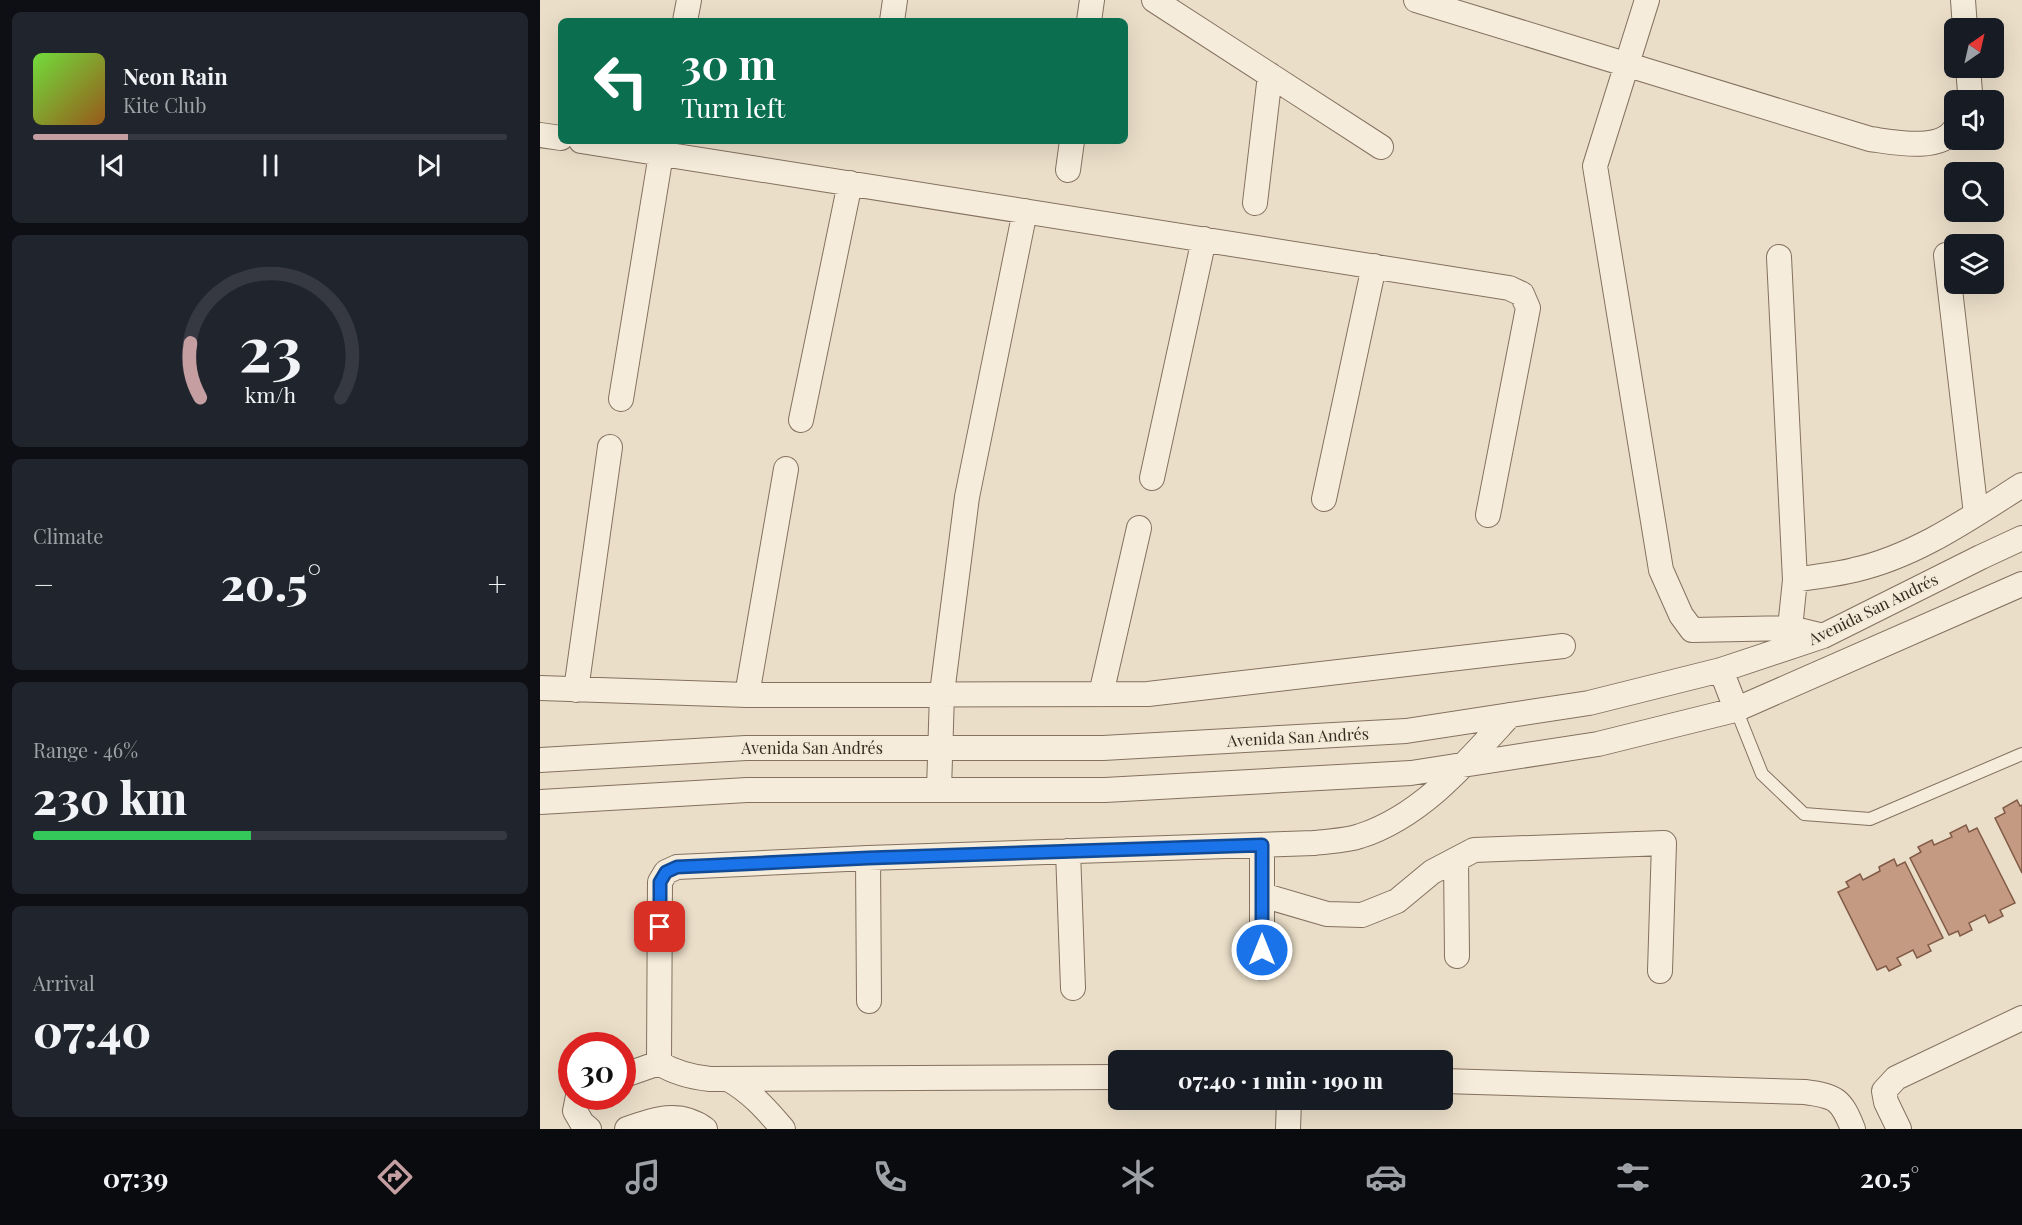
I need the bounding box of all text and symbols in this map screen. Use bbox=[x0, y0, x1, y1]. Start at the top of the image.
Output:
north arrow bbox=[1944, 18, 2004, 78]
map controls bbox=[1944, 18, 2004, 294]
text: 30 m bbox=[681, 35, 776, 91]
icon: left bbox=[582, 42, 660, 120]
text: Neon Rain bbox=[123, 61, 228, 91]
text: Turn left bbox=[681, 89, 785, 125]
button: sound bbox=[1944, 90, 2004, 150]
text: Kite Club bbox=[123, 91, 207, 118]
icon: previous bbox=[96, 149, 129, 182]
icon: pause bbox=[254, 149, 287, 182]
icon: next bbox=[412, 149, 445, 182]
button: search bbox=[1944, 162, 2004, 222]
button: layers bbox=[1944, 234, 2004, 294]
text: 23 bbox=[238, 304, 302, 388]
text: km/h bbox=[244, 381, 296, 409]
text: Climate bbox=[33, 522, 103, 549]
text: 20.5° bbox=[221, 552, 321, 612]
text: − bbox=[33, 561, 54, 605]
text: + bbox=[488, 561, 507, 605]
street label: Avenida San Andrés bbox=[1804, 568, 1941, 649]
street label: Avenida San Andrés bbox=[1226, 722, 1369, 751]
text: Range · 46% bbox=[33, 736, 138, 763]
street label: Avenida San Andrés bbox=[740, 737, 883, 758]
text: 230 km bbox=[33, 766, 187, 826]
pin bbox=[634, 901, 685, 952]
icon: arrive bbox=[643, 910, 676, 943]
position arrow bbox=[1230, 918, 1294, 982]
text: Arrival bbox=[33, 969, 95, 996]
text: 07:40 bbox=[33, 999, 151, 1059]
speed limit sign: 30 bbox=[558, 1032, 636, 1110]
text: 07:40 · 1 min · 190 m bbox=[1178, 1065, 1383, 1095]
icon: directions bbox=[374, 1156, 416, 1198]
icon: music bbox=[622, 1156, 664, 1198]
icon: phone bbox=[869, 1156, 911, 1198]
icon: climate bbox=[1117, 1156, 1159, 1198]
icon: car bbox=[1365, 1156, 1407, 1198]
icon: filters bbox=[1612, 1156, 1654, 1198]
text: 07:39 bbox=[103, 1159, 168, 1195]
text: 20.5° bbox=[1860, 1159, 1919, 1195]

